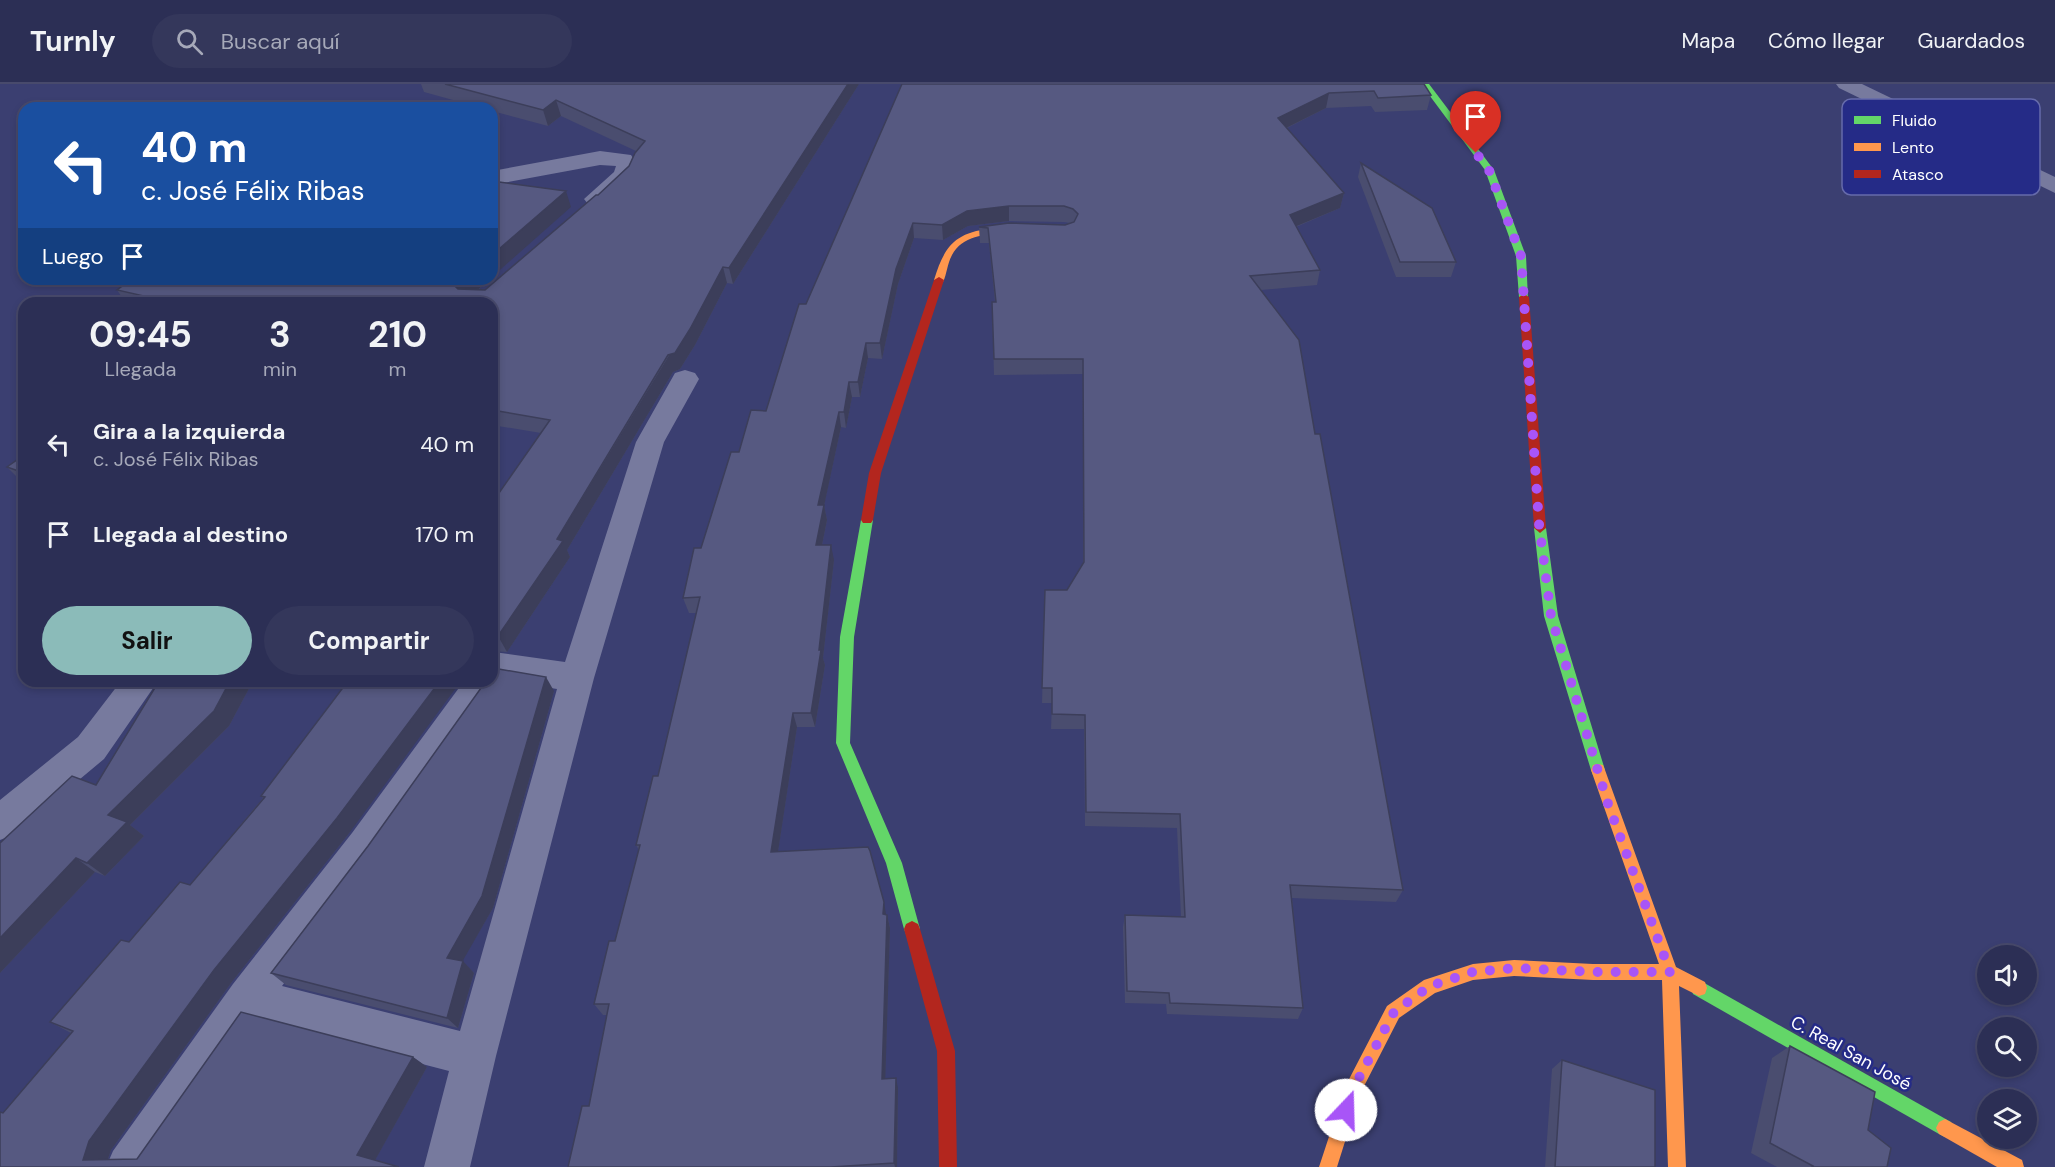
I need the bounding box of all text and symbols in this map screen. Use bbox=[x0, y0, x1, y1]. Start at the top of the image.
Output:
search box bbox=[152, 14, 572, 68]
text: Turnly bbox=[30, 23, 116, 60]
icon: search bbox=[173, 25, 206, 58]
text: Buscar aquí bbox=[221, 27, 339, 56]
text: Mapa bbox=[1681, 27, 1735, 55]
text: Cómo llegar bbox=[1768, 27, 1885, 55]
text: Guardados bbox=[1918, 27, 2025, 55]
pin bbox=[1450, 91, 1501, 153]
legend bbox=[1842, 99, 2040, 195]
icon: arrive bbox=[1459, 100, 1492, 133]
text: Fluido bbox=[1892, 110, 1937, 131]
text: 40 m bbox=[141, 120, 247, 175]
icon: left bbox=[42, 126, 120, 204]
text: Lento bbox=[1892, 137, 1934, 158]
text: Atasco bbox=[1892, 164, 1944, 185]
text: c. José Félix Ribas bbox=[141, 173, 365, 208]
icon: arrive bbox=[116, 240, 149, 273]
text: Luego bbox=[42, 242, 104, 271]
text: 09:45 bbox=[89, 311, 192, 358]
text: 3 bbox=[269, 311, 291, 358]
text: 210 bbox=[368, 311, 427, 358]
text: Llegada bbox=[105, 356, 176, 382]
text: min bbox=[263, 356, 297, 382]
text: m bbox=[389, 356, 406, 382]
text: Gira a la izquierda bbox=[93, 417, 285, 446]
icon: left bbox=[42, 428, 75, 461]
text: 40 m bbox=[420, 430, 474, 459]
text: c. José Félix Ribas bbox=[93, 446, 259, 472]
icon: arrive bbox=[42, 518, 75, 551]
text: Llegada al destino bbox=[93, 520, 288, 549]
text: 170 m bbox=[415, 520, 474, 549]
button: Salir bbox=[42, 606, 252, 675]
button: Compartir bbox=[264, 606, 474, 675]
map controls bbox=[1977, 945, 2037, 1149]
button: sound bbox=[1977, 945, 2037, 1005]
street label: C. Real San José bbox=[1786, 1010, 1916, 1096]
button: search bbox=[1977, 1017, 2037, 1077]
position arrow bbox=[1314, 1078, 1378, 1142]
button: layers bbox=[1977, 1089, 2037, 1149]

